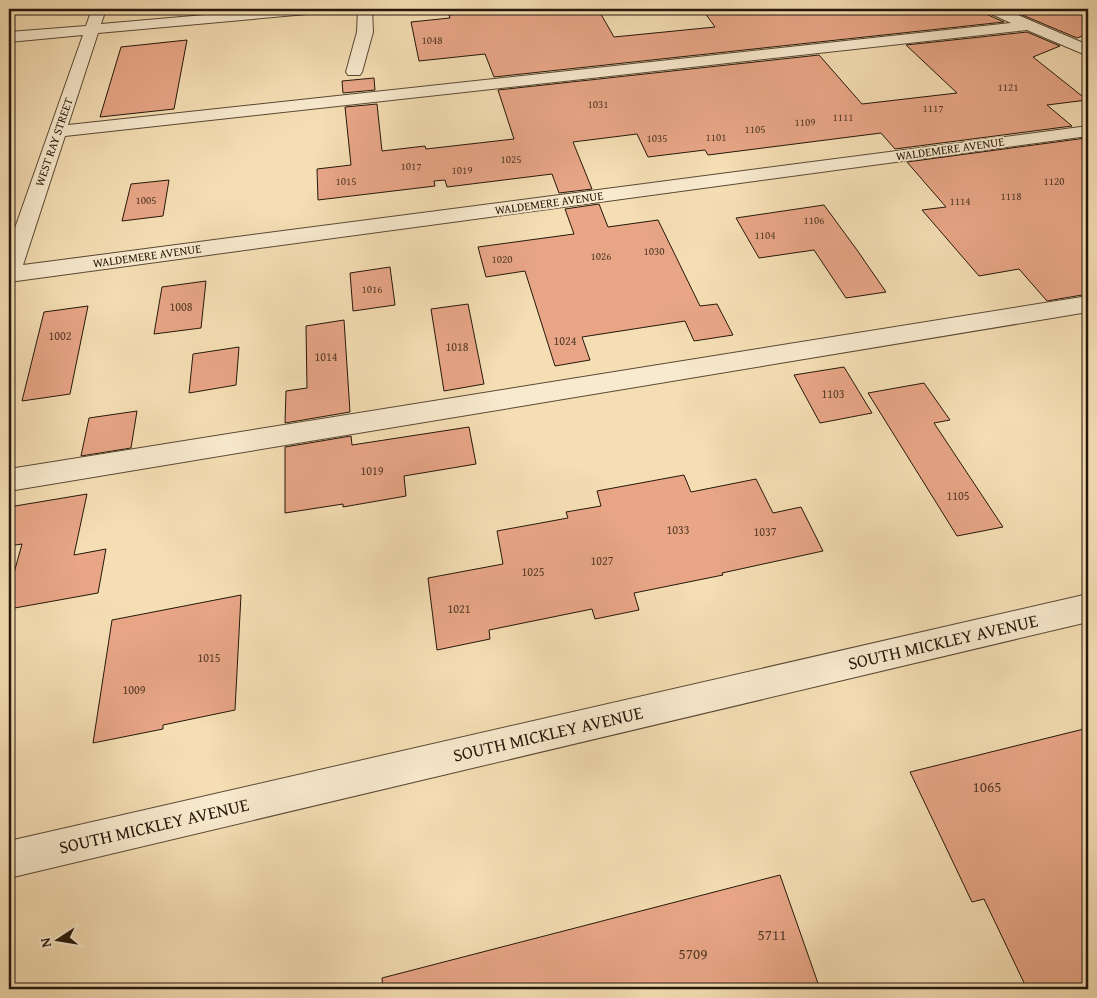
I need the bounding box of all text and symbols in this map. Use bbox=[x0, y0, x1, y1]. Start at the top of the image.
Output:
house number: 1048 bbox=[421, 32, 443, 48]
house number: 1121 bbox=[997, 79, 1019, 95]
street label: WEST RAY STREET bbox=[30, 95, 77, 188]
house number: 1031 bbox=[587, 96, 609, 112]
house number: 1117 bbox=[922, 100, 944, 116]
house number: 1111 bbox=[832, 109, 854, 125]
house number: 1109 bbox=[794, 114, 816, 130]
house number: 1105 bbox=[744, 121, 766, 137]
house number: 1101 bbox=[705, 129, 727, 145]
house number: 1035 bbox=[646, 130, 668, 146]
street label: WALDEMERE AVENUE bbox=[895, 132, 1005, 165]
house number: 1025 bbox=[500, 151, 522, 167]
house number: 1017 bbox=[400, 158, 422, 174]
house number: 1019 bbox=[451, 162, 473, 178]
house number: 1015 bbox=[335, 173, 357, 189]
house number: 1120 bbox=[1043, 173, 1065, 189]
street label: WALDEMERE AVENUE bbox=[494, 186, 604, 219]
house number: 1118 bbox=[1000, 188, 1022, 204]
house number: 1005 bbox=[135, 192, 157, 208]
house number: 1114 bbox=[949, 193, 971, 209]
house number: 1106 bbox=[803, 212, 825, 228]
house number: 1104 bbox=[754, 227, 776, 243]
street label: WALDEMERE AVENUE bbox=[92, 239, 202, 272]
house number: 1030 bbox=[643, 243, 665, 259]
house number: 1026 bbox=[590, 248, 612, 264]
house number: 1020 bbox=[491, 251, 513, 267]
house number: 1016 bbox=[361, 281, 383, 297]
house number: 1008 bbox=[169, 298, 193, 315]
house number: 1002 bbox=[48, 327, 72, 344]
house number: 1024 bbox=[553, 332, 577, 349]
house number: 1018 bbox=[445, 338, 469, 355]
house number: 1014 bbox=[314, 348, 338, 365]
house number: 1103 bbox=[821, 385, 845, 402]
house number: 1019 bbox=[360, 462, 384, 479]
house number: 1105 bbox=[946, 487, 970, 504]
house number: 1033 bbox=[666, 521, 690, 538]
house number: 1037 bbox=[753, 523, 777, 540]
house number: 1027 bbox=[590, 552, 614, 569]
house number: 1025 bbox=[521, 563, 545, 580]
house number: 1021 bbox=[447, 600, 471, 617]
street label: SOUTH MICKLEY AVENUE bbox=[845, 607, 1040, 676]
house number: 1015 bbox=[197, 649, 221, 666]
house number: 1009 bbox=[122, 681, 146, 698]
street label: SOUTH MICKLEY AVENUE bbox=[450, 699, 645, 768]
house number: 1065 bbox=[973, 776, 1001, 797]
street label: SOUTH MICKLEY AVENUE bbox=[56, 791, 251, 860]
north arrow bbox=[32, 916, 82, 966]
house number: 5711 bbox=[758, 924, 786, 945]
text: N bbox=[34, 935, 56, 949]
house number: 5709 bbox=[679, 943, 707, 964]

